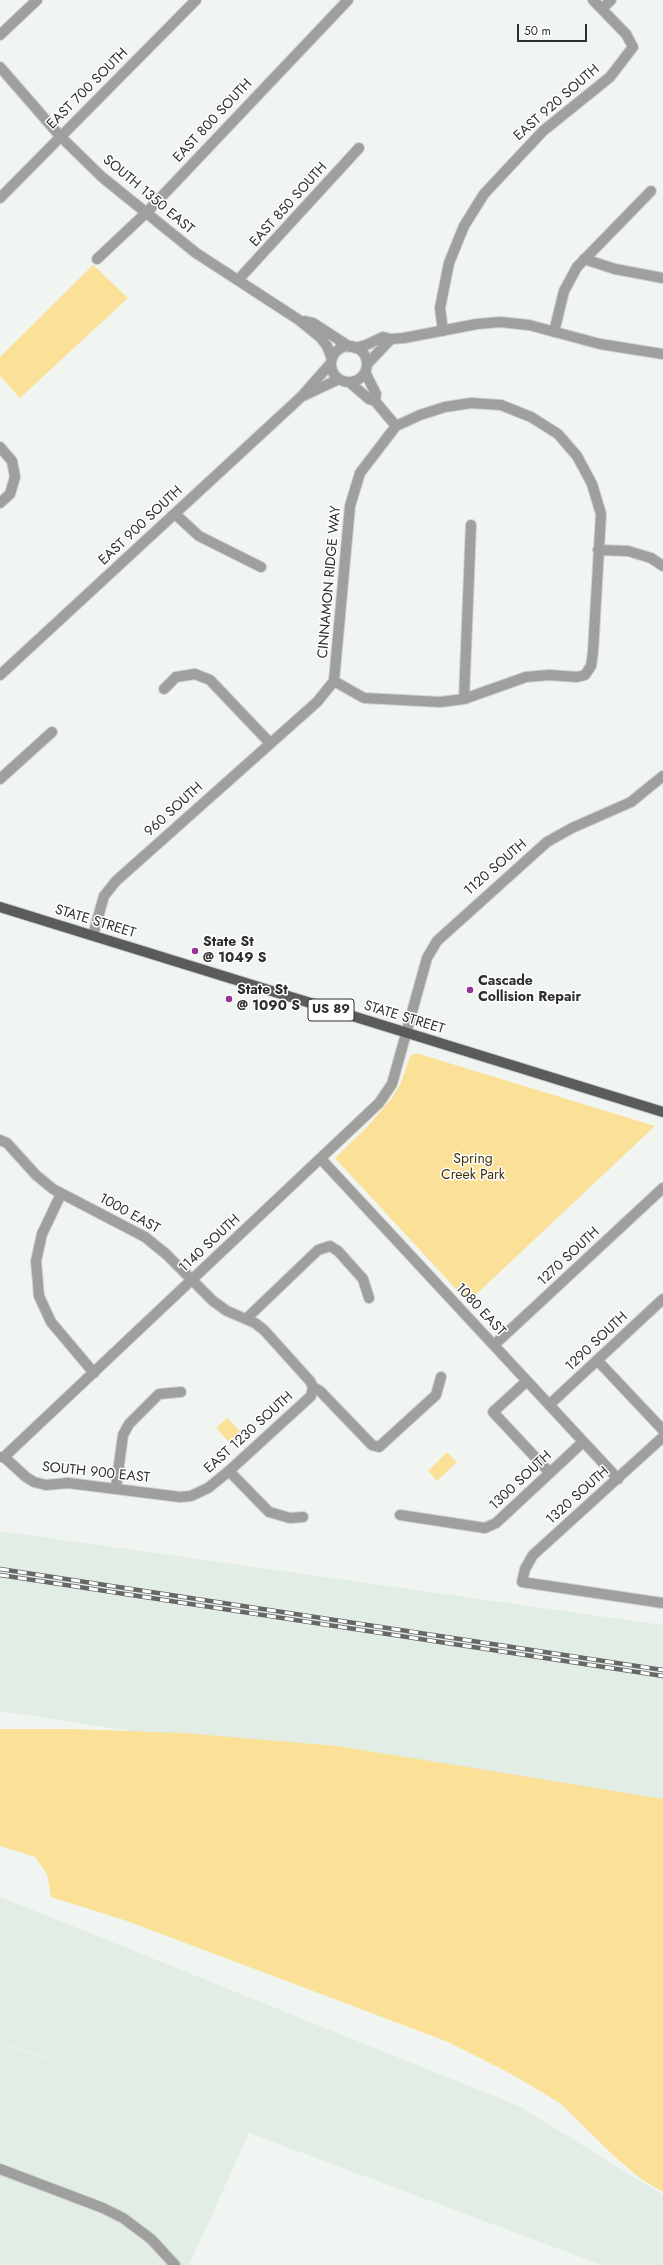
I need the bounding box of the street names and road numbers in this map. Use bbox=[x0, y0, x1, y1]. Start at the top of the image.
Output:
street label: EAST 700 SOUTH bbox=[44, 45, 132, 133]
street label: EAST 920 SOUTH bbox=[511, 61, 603, 145]
street label: EAST 800 SOUTH bbox=[170, 76, 256, 166]
street label: SOUTH 1350 EAST bbox=[99, 152, 197, 238]
street label: EAST 850 SOUTH bbox=[247, 159, 331, 251]
street label: EAST 900 SOUTH bbox=[96, 483, 186, 569]
street label: CINNAMON RIDGE WAY bbox=[315, 505, 345, 659]
street label: 960 SOUTH bbox=[141, 779, 207, 841]
street label: 1120 SOUTH bbox=[461, 836, 531, 900]
street label: STATE STREET bbox=[53, 902, 137, 942]
street label: STATE STREET bbox=[362, 998, 446, 1038]
road number: US 89 bbox=[308, 999, 354, 1021]
street label: 1000 EAST bbox=[96, 1190, 162, 1238]
street label: 1140 SOUTH bbox=[176, 1211, 244, 1277]
street label: 1270 SOUTH bbox=[535, 1224, 603, 1290]
street label: 1080 EAST bbox=[451, 1280, 509, 1340]
street label: 1290 SOUTH bbox=[562, 1309, 632, 1375]
street label: EAST 1230 SOUTH bbox=[201, 1389, 297, 1477]
street label: 1300 SOUTH bbox=[486, 1448, 556, 1514]
street label: SOUTH 900 EAST bbox=[41, 1459, 151, 1487]
street label: 1320 SOUTH bbox=[543, 1463, 613, 1529]

